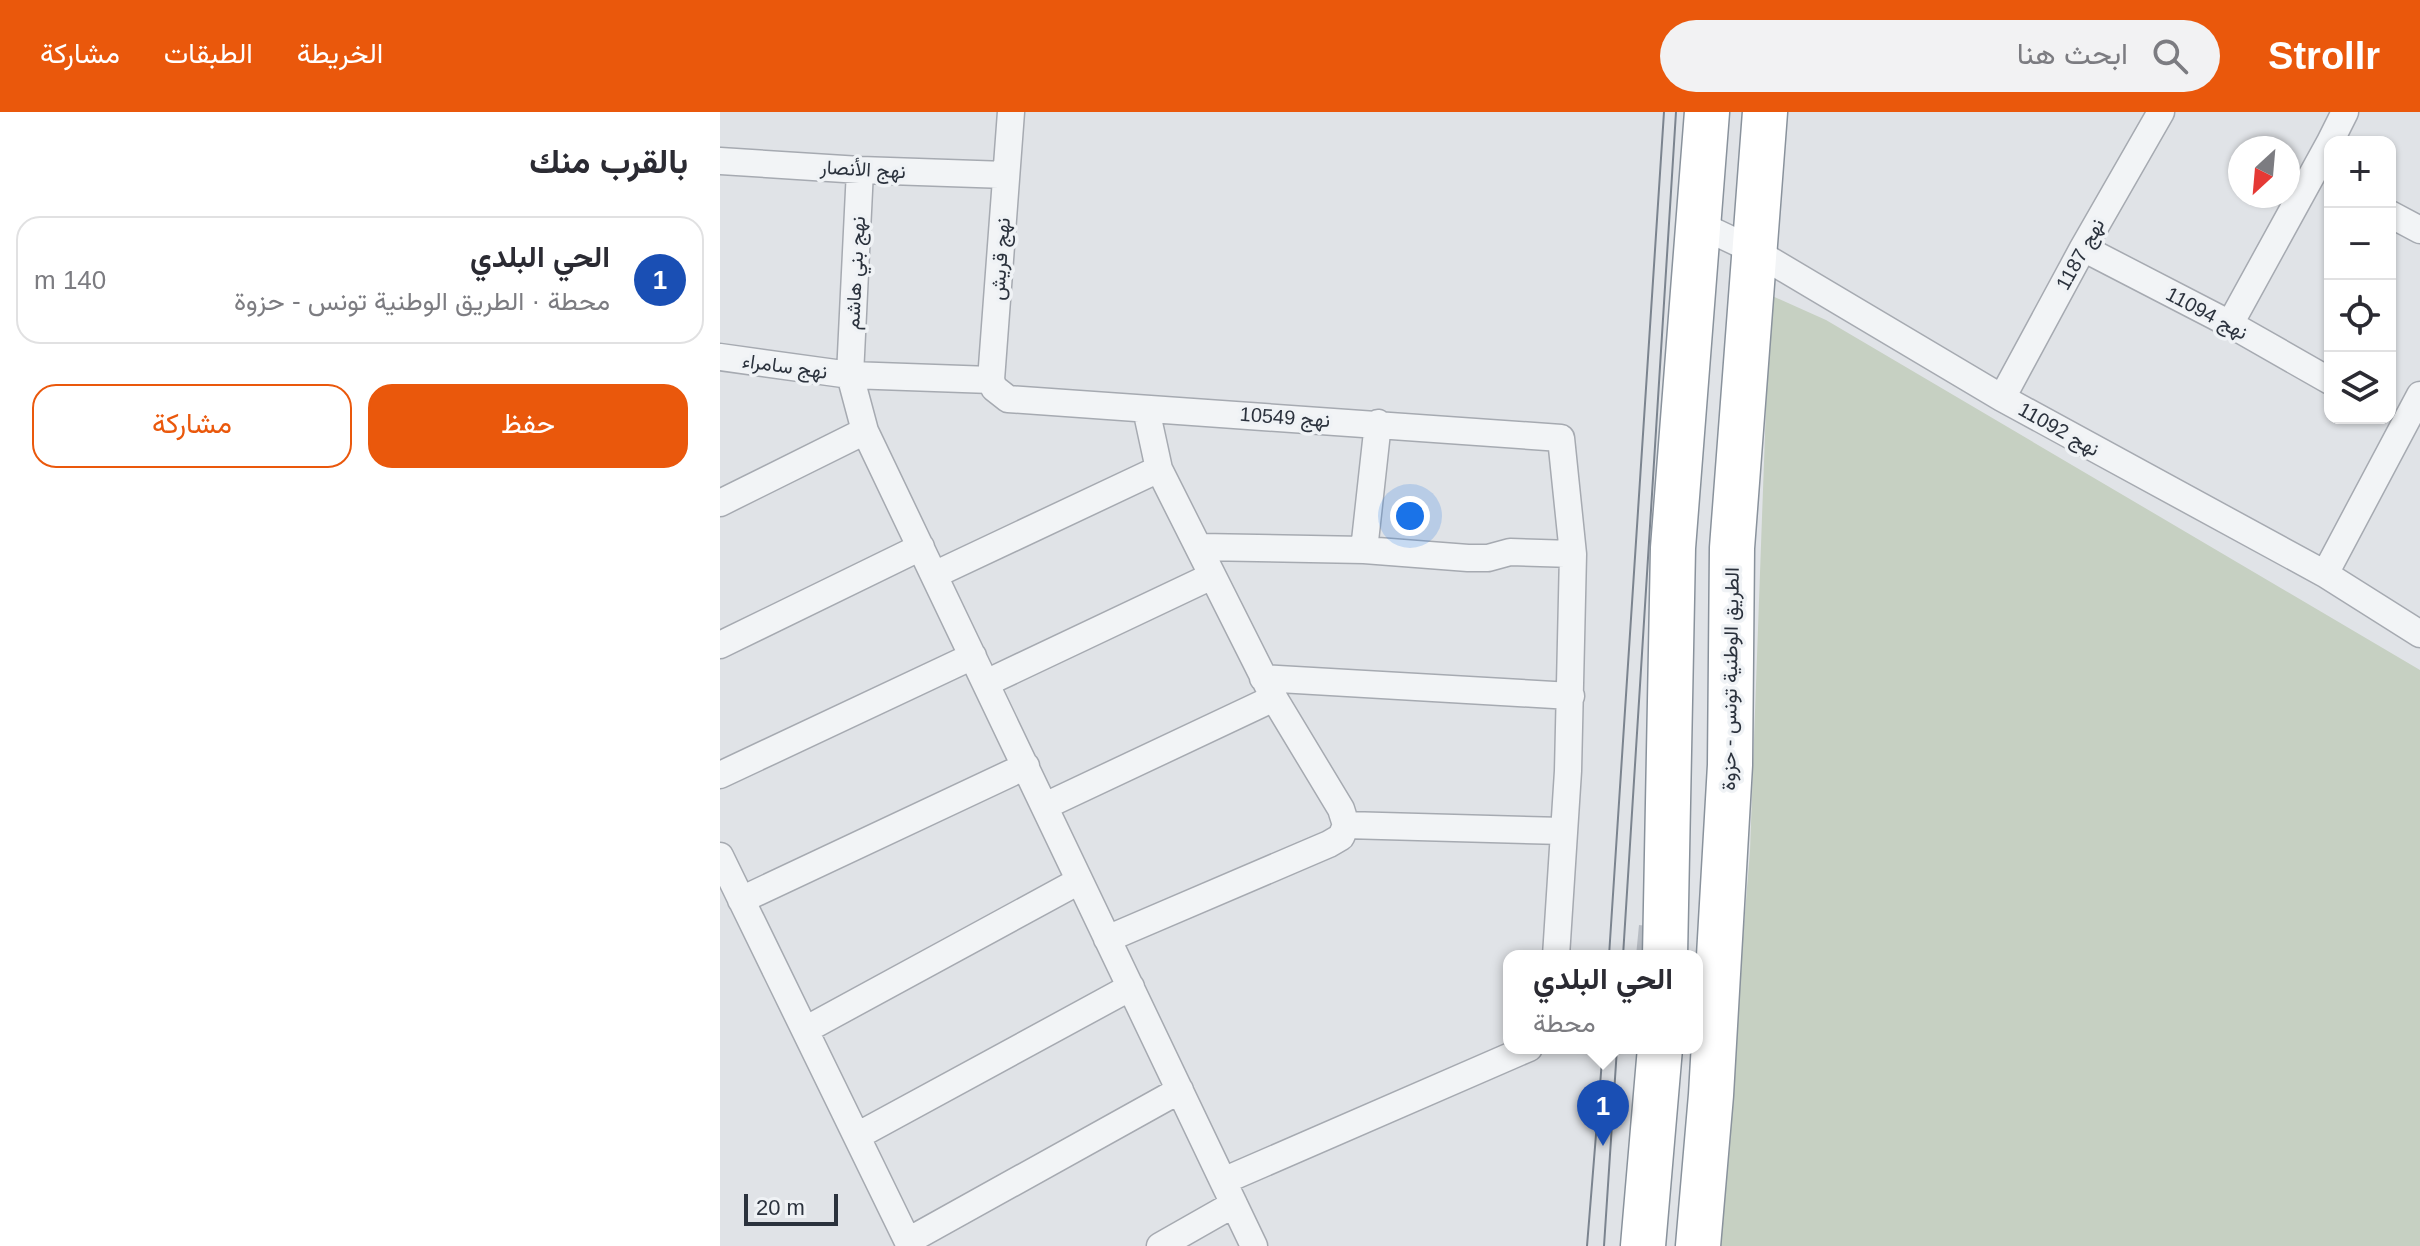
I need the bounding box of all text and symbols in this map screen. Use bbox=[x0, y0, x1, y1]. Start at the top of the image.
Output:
search box bbox=[1660, 20, 2220, 92]
icon: search bbox=[2148, 34, 2192, 78]
text: Strollr bbox=[2268, 35, 2380, 77]
text: ابحث هنا bbox=[2017, 37, 2128, 70]
text: مشاركة bbox=[40, 38, 120, 69]
text: الطبقات bbox=[164, 38, 253, 69]
text: الخريطة bbox=[297, 38, 383, 69]
north arrow bbox=[2228, 136, 2300, 208]
map controls bbox=[2324, 136, 2396, 424]
button: + bbox=[2324, 136, 2396, 208]
text: بالقرب منك bbox=[529, 142, 688, 180]
street label: نهج الأنصار bbox=[818, 156, 907, 185]
button: − bbox=[2324, 208, 2396, 280]
street label: نهج 1187 bbox=[2051, 215, 2111, 295]
street label: نهج بني هاشم bbox=[841, 216, 875, 331]
street label: نهج قريش bbox=[986, 217, 1017, 301]
text: الحي البلدي bbox=[470, 240, 610, 273]
text: 140 m bbox=[34, 265, 106, 295]
text: 1 bbox=[653, 265, 667, 295]
button: locate bbox=[2324, 280, 2396, 352]
street label: نهج 11094 bbox=[2161, 282, 2252, 346]
text: محطة · الطريق الوطنية تونس - حزوة bbox=[234, 286, 610, 316]
street label: نهج سامراء bbox=[741, 349, 829, 386]
button: layers bbox=[2324, 352, 2396, 424]
button: مشاركة bbox=[32, 384, 352, 468]
button: حفظ bbox=[368, 384, 688, 468]
street label: نهج 11092 bbox=[2013, 398, 2103, 463]
street label: نهج 10549 bbox=[1239, 403, 1331, 434]
your location bbox=[1390, 496, 1430, 536]
street label: الطريق الوطنية تونس - حزوة bbox=[1717, 567, 1745, 791]
popup bbox=[1503, 950, 1703, 1054]
text: الحي البلدي bbox=[1533, 962, 1673, 995]
text: محطة bbox=[1533, 1008, 1596, 1038]
pin: 1 bbox=[1577, 1080, 1629, 1146]
scale bar bbox=[744, 1190, 838, 1226]
text: 20 m bbox=[756, 1195, 805, 1220]

